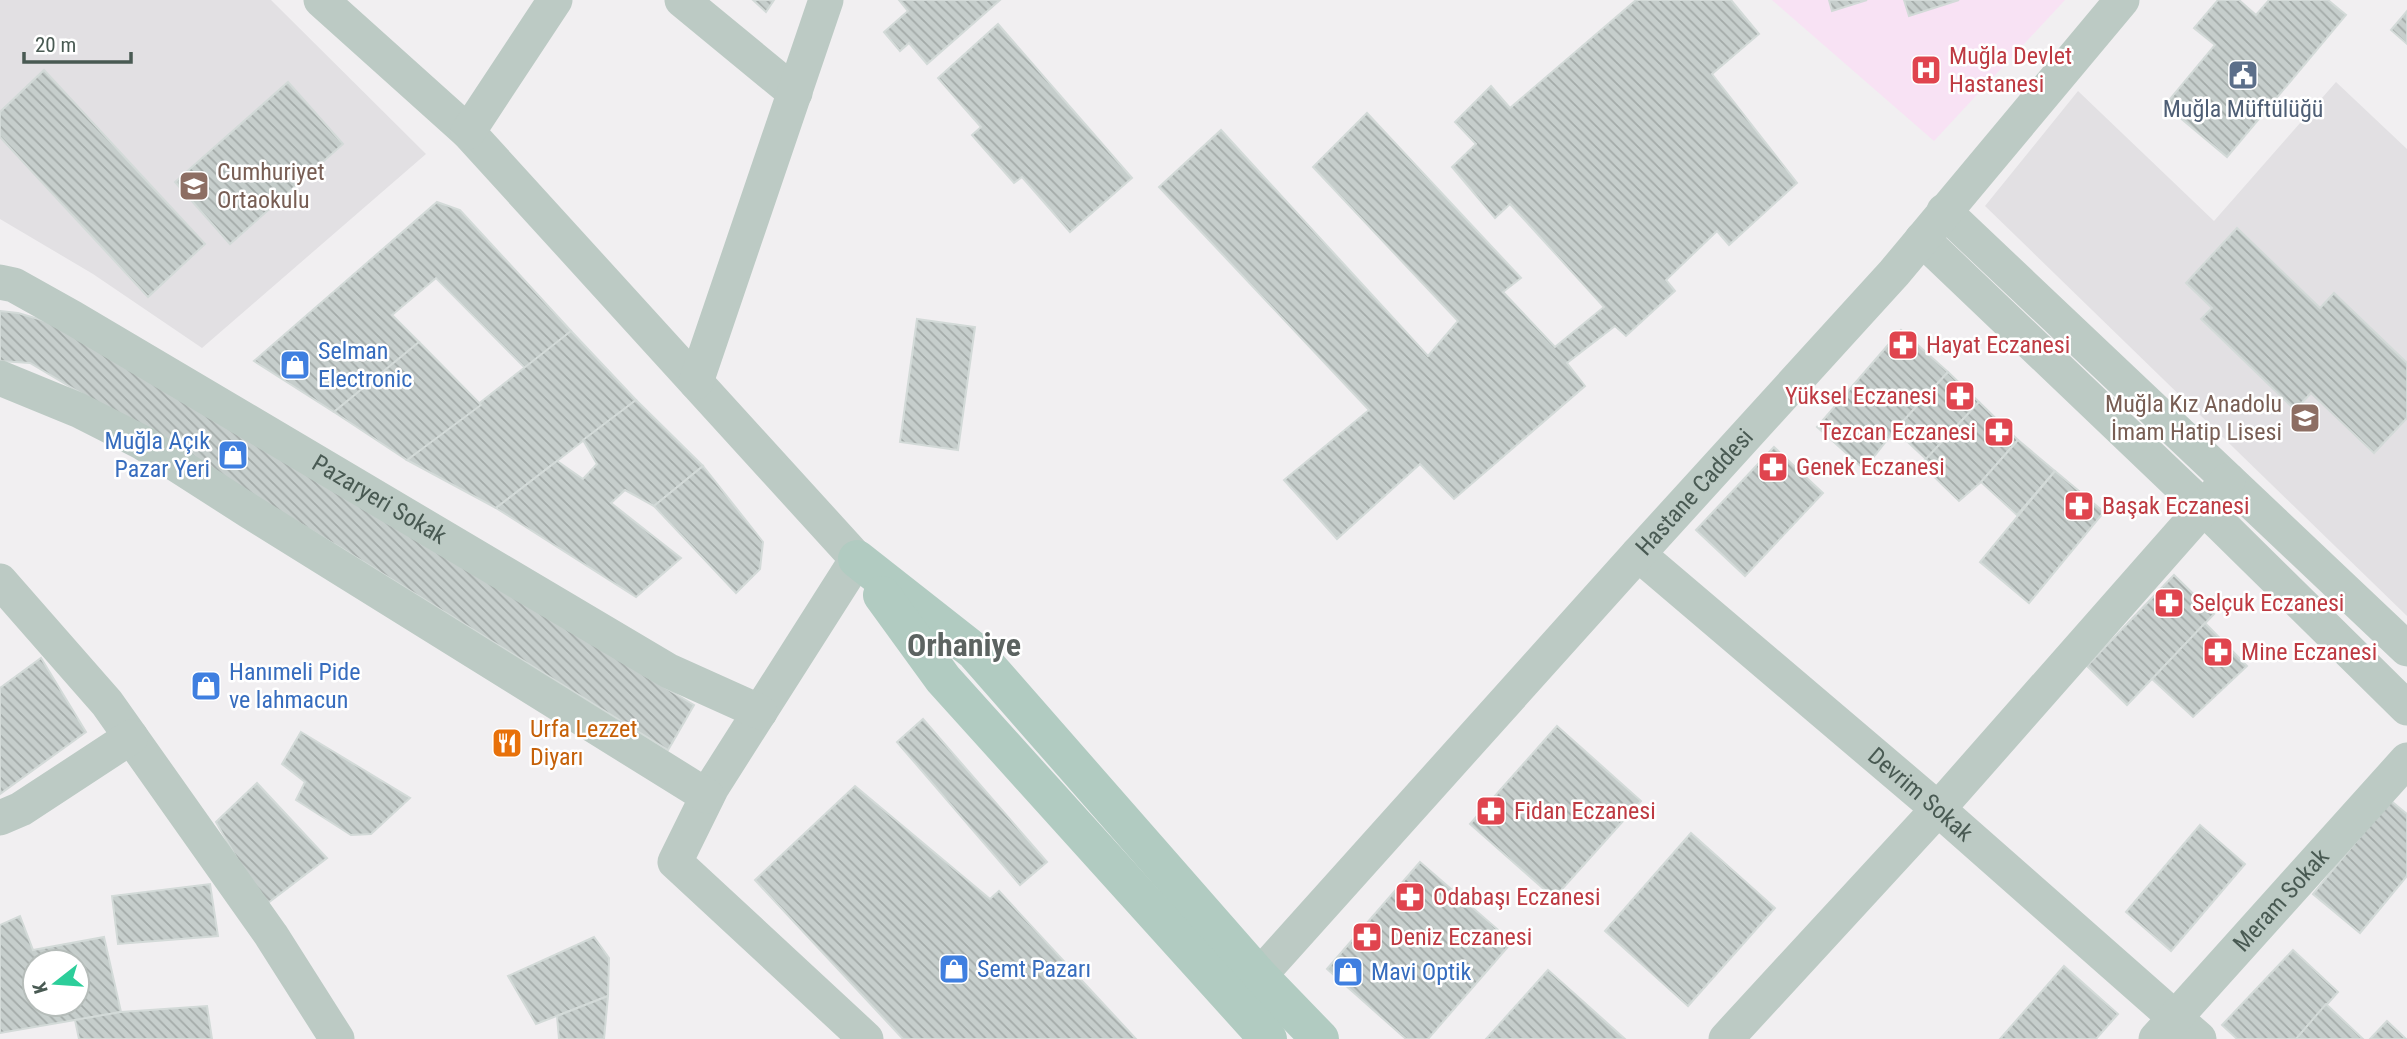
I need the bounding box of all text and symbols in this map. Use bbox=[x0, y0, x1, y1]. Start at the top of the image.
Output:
scale bar bbox=[24, 21, 131, 65]
text: 20 m bbox=[35, 33, 76, 57]
place label: Muğla Devlet Hastanesi bbox=[1949, 42, 2072, 98]
hospital icon: Muğla Devlet Hastanesi bbox=[1909, 53, 1943, 87]
public building icon: Muğla Müftülüğü bbox=[2226, 58, 2260, 92]
place label: Muğla Müftülüğü bbox=[2163, 95, 2323, 123]
place label: Cumhuriyet Ortaokulu bbox=[217, 158, 324, 214]
school or university icon: Cumhuriyet Ortaokulu bbox=[177, 169, 211, 203]
pharmacy icon: Hayat Eczanesi bbox=[1886, 328, 1920, 362]
place label: Hayat Eczanesi bbox=[1926, 331, 2070, 359]
place label: Selman Electronic bbox=[318, 337, 412, 393]
shop icon: Selman Electronic bbox=[278, 348, 312, 382]
pharmacy icon: Yüksel Eczanesi bbox=[1943, 379, 1977, 413]
place label: Yüksel Eczanesi bbox=[1785, 382, 1937, 410]
place label: Muğla Kız Anadolu İmam Hatip Lisesi bbox=[2105, 390, 2282, 446]
school or university icon: Muğla Kız Anadolu İmam Hatip Lisesi bbox=[2288, 401, 2322, 435]
pharmacy icon: Tezcan Eczanesi bbox=[1982, 415, 2016, 449]
place label: Tezcan Eczanesi bbox=[1819, 418, 1976, 446]
street label: Hastane Caddesi bbox=[1630, 423, 1759, 561]
place label: Muğla Açık Pazar Yeri bbox=[105, 427, 210, 483]
shop icon: Muğla Açık Pazar Yeri bbox=[216, 438, 250, 472]
street label: Pazaryeri Sokak bbox=[307, 449, 452, 550]
pharmacy icon: Genek Eczanesi bbox=[1756, 450, 1790, 484]
place label: Genek Eczanesi bbox=[1796, 453, 1945, 481]
pharmacy icon: Başak Eczanesi bbox=[2062, 489, 2096, 523]
place label: Başak Eczanesi bbox=[2102, 492, 2250, 520]
pharmacy icon: Selçuk Eczanesi bbox=[2152, 586, 2186, 620]
place label: Selçuk Eczanesi bbox=[2192, 589, 2344, 617]
district label: Orhaniye bbox=[907, 626, 1021, 664]
pharmacy icon: Mine Eczanesi bbox=[2201, 635, 2235, 669]
place label: Mine Eczanesi bbox=[2241, 638, 2377, 666]
place label: Hanımeli Pide ve lahmacun bbox=[229, 658, 360, 714]
shop icon: Hanımeli Pide ve lahmacun bbox=[189, 669, 223, 703]
place label: Urfa Lezzet Diyarı bbox=[530, 715, 637, 771]
restaurant icon: Urfa Lezzet Diyarı bbox=[490, 726, 524, 760]
street label: Devrim Sokak bbox=[1862, 742, 1979, 847]
pharmacy icon: Fidan Eczanesi bbox=[1474, 794, 1508, 828]
place label: Fidan Eczanesi bbox=[1514, 797, 1656, 825]
street label: Meram Sokak bbox=[2228, 843, 2335, 957]
pharmacy icon: Odabaşı Eczanesi bbox=[1393, 880, 1427, 914]
place label: Odabaşı Eczanesi bbox=[1433, 883, 1600, 911]
pharmacy icon: Deniz Eczanesi bbox=[1350, 920, 1384, 954]
place label: Deniz Eczanesi bbox=[1390, 923, 1532, 951]
north arrow bbox=[21, 948, 91, 1018]
shop icon: Semt Pazarı bbox=[937, 952, 971, 986]
place label: Semt Pazarı bbox=[977, 955, 1091, 983]
shop icon: Mavi Optik bbox=[1331, 955, 1365, 989]
place label: Mavi Optik bbox=[1371, 958, 1472, 986]
text: K bbox=[28, 979, 53, 996]

